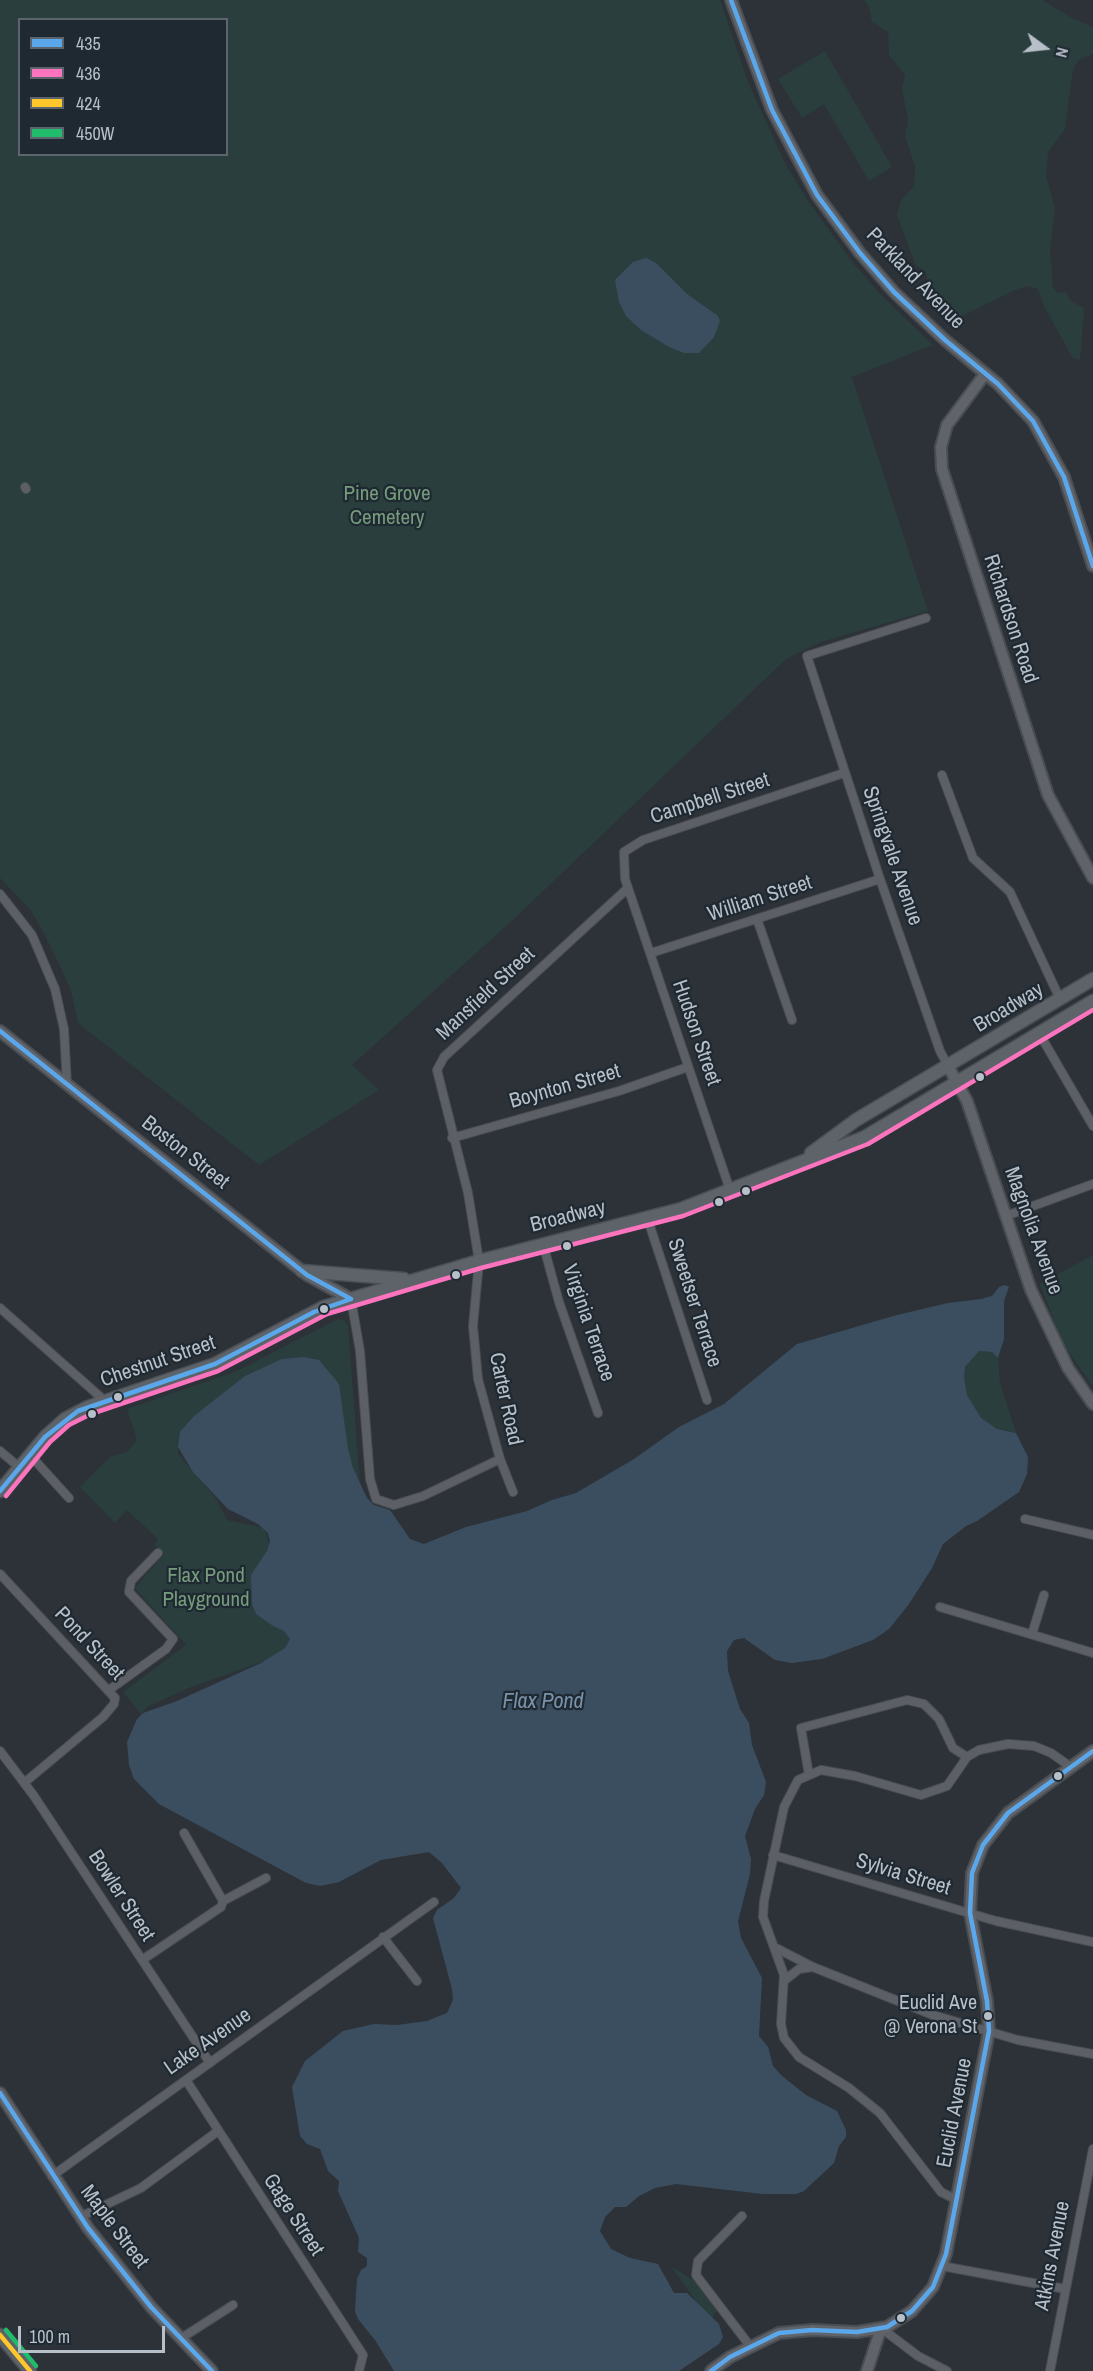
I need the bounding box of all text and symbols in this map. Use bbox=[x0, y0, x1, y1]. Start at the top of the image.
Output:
legend bbox=[18, 18, 228, 156]
north arrow bbox=[1015, 18, 1075, 78]
text: 435 bbox=[76, 31, 101, 56]
text: N bbox=[1051, 45, 1074, 60]
text: 436 bbox=[76, 61, 101, 86]
text: 424 bbox=[76, 91, 101, 116]
text: 450W bbox=[76, 121, 115, 146]
street label: Parkland Avenue bbox=[860, 223, 970, 335]
park label: Pine Grove Cemetery bbox=[343, 481, 431, 531]
street label: Richardson Road bbox=[977, 551, 1043, 687]
street label: Campbell Street bbox=[647, 768, 773, 830]
street label: Springvale Avenue bbox=[856, 783, 928, 929]
street label: William Street bbox=[705, 870, 815, 928]
street label: Mansfield Street bbox=[432, 942, 540, 1046]
street label: Hudson Street bbox=[666, 977, 726, 1089]
street label: Broadway bbox=[970, 977, 1048, 1039]
street label: Boynton Street bbox=[507, 1059, 623, 1115]
unlabelled marker bbox=[974, 1071, 986, 1083]
street label: Boston Street bbox=[136, 1111, 234, 1195]
street label: Magnolia Avenue bbox=[998, 1164, 1068, 1298]
unlabelled marker bbox=[740, 1185, 752, 1197]
street label: Broadway bbox=[528, 1196, 608, 1238]
unlabelled marker bbox=[713, 1196, 725, 1208]
street label: Sweetser Terrace bbox=[661, 1235, 727, 1371]
unlabelled marker bbox=[561, 1240, 573, 1252]
street label: Virginia Terrace bbox=[556, 1261, 620, 1385]
unlabelled marker bbox=[450, 1269, 462, 1281]
unlabelled marker bbox=[318, 1303, 330, 1315]
street label: Chestnut Street bbox=[97, 1331, 219, 1393]
street label: Carter Road bbox=[483, 1351, 527, 1447]
unlabelled marker bbox=[112, 1391, 124, 1403]
unlabelled marker bbox=[86, 1408, 98, 1420]
park label: Flax Pond Playground bbox=[162, 1563, 250, 1613]
street label: Pond Street bbox=[49, 1602, 129, 1686]
water label: Flax Pond bbox=[502, 1689, 584, 1715]
unlabelled marker bbox=[1052, 1770, 1064, 1782]
street label: Bowler Street bbox=[82, 1846, 160, 1946]
street label: Sylvia Street bbox=[853, 1849, 953, 1901]
place label: Euclid Ave @ Verona St bbox=[884, 1992, 977, 2039]
street label: Lake Avenue bbox=[160, 2003, 256, 2081]
marker: Euclid Ave @ Verona St bbox=[982, 2010, 994, 2022]
street label: Euclid Avenue bbox=[932, 2056, 978, 2170]
street label: Gage Street bbox=[257, 2169, 329, 2261]
street label: Maple Street bbox=[75, 2180, 153, 2274]
street label: Atkins Avenue bbox=[1030, 2199, 1076, 2313]
unlabelled marker bbox=[895, 2312, 907, 2324]
scale bar bbox=[21, 2314, 168, 2352]
text: 100 m bbox=[29, 2324, 70, 2349]

